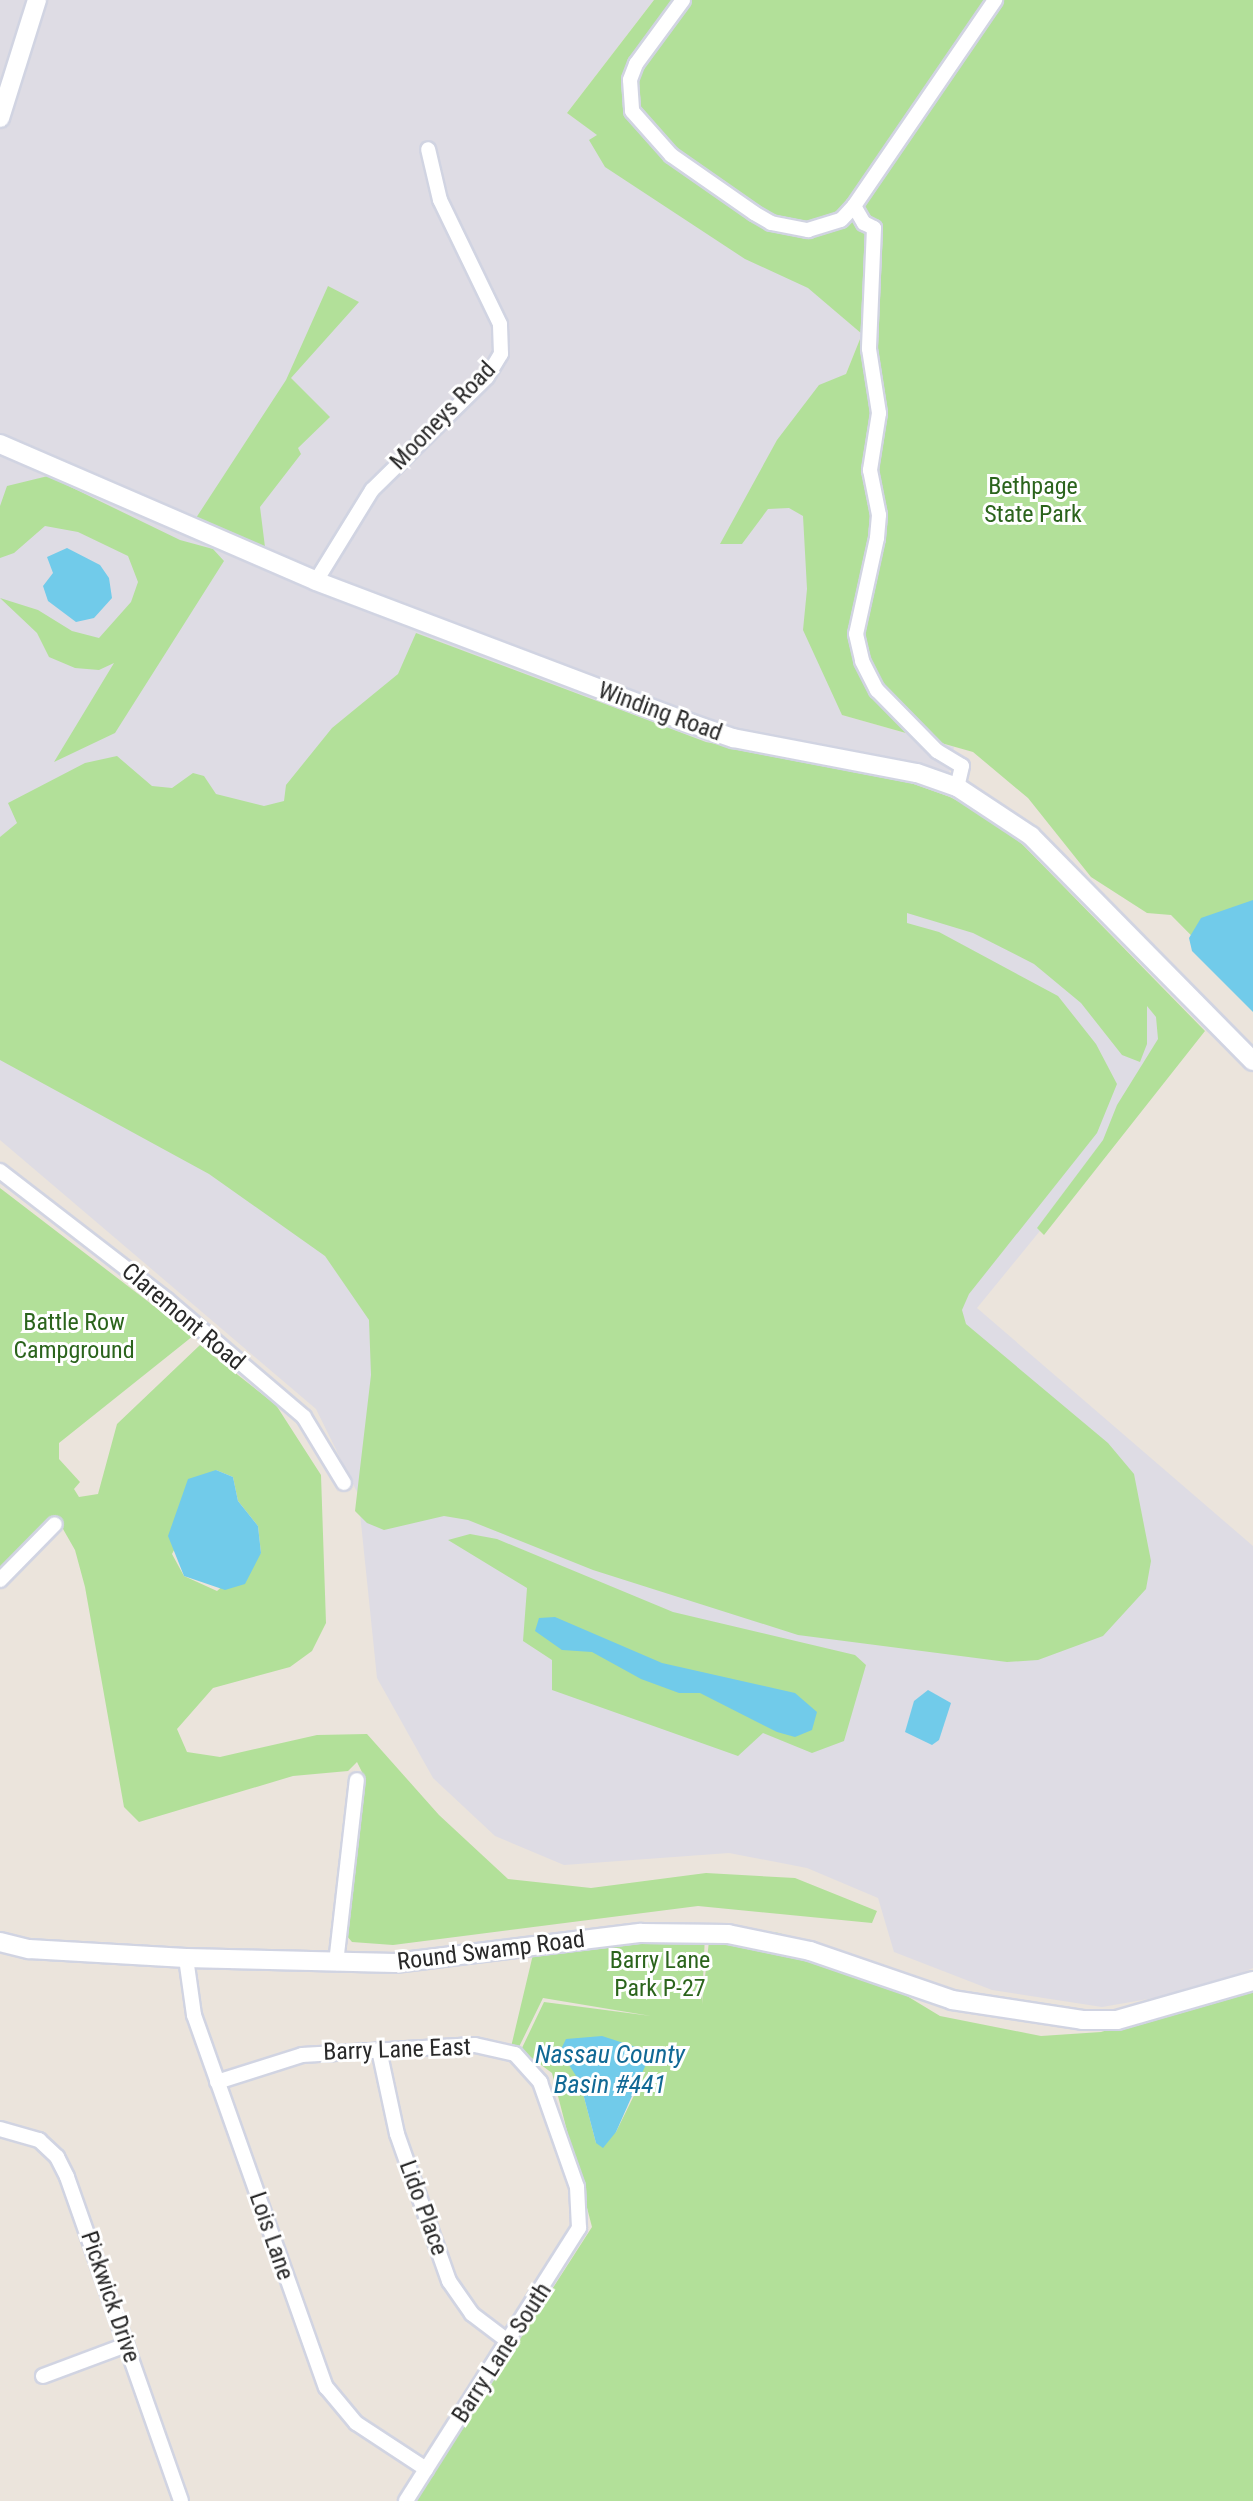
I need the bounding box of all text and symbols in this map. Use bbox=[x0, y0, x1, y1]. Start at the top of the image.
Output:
street label: Mooneys Road bbox=[384, 356, 502, 476]
park label: Bethpage State Park bbox=[984, 473, 1082, 529]
street label: Winding Road bbox=[594, 676, 726, 748]
street label: Claremont Road bbox=[116, 1257, 250, 1377]
park label: Battle Row Campground bbox=[13, 1309, 135, 1365]
street label: Round Swamp Road bbox=[396, 1925, 586, 1977]
park label: Barry Lane Park P-27 bbox=[610, 1947, 710, 2003]
street label: Barry Lane East bbox=[323, 2033, 471, 2067]
water label: Nassau County Basin #441 bbox=[535, 2039, 685, 2100]
street label: Lido Place bbox=[393, 2157, 453, 2259]
street label: Lois Lane bbox=[243, 2188, 299, 2284]
street label: Pickwick Drive bbox=[74, 2227, 146, 2367]
street label: Barry Lane South bbox=[446, 2278, 558, 2428]

